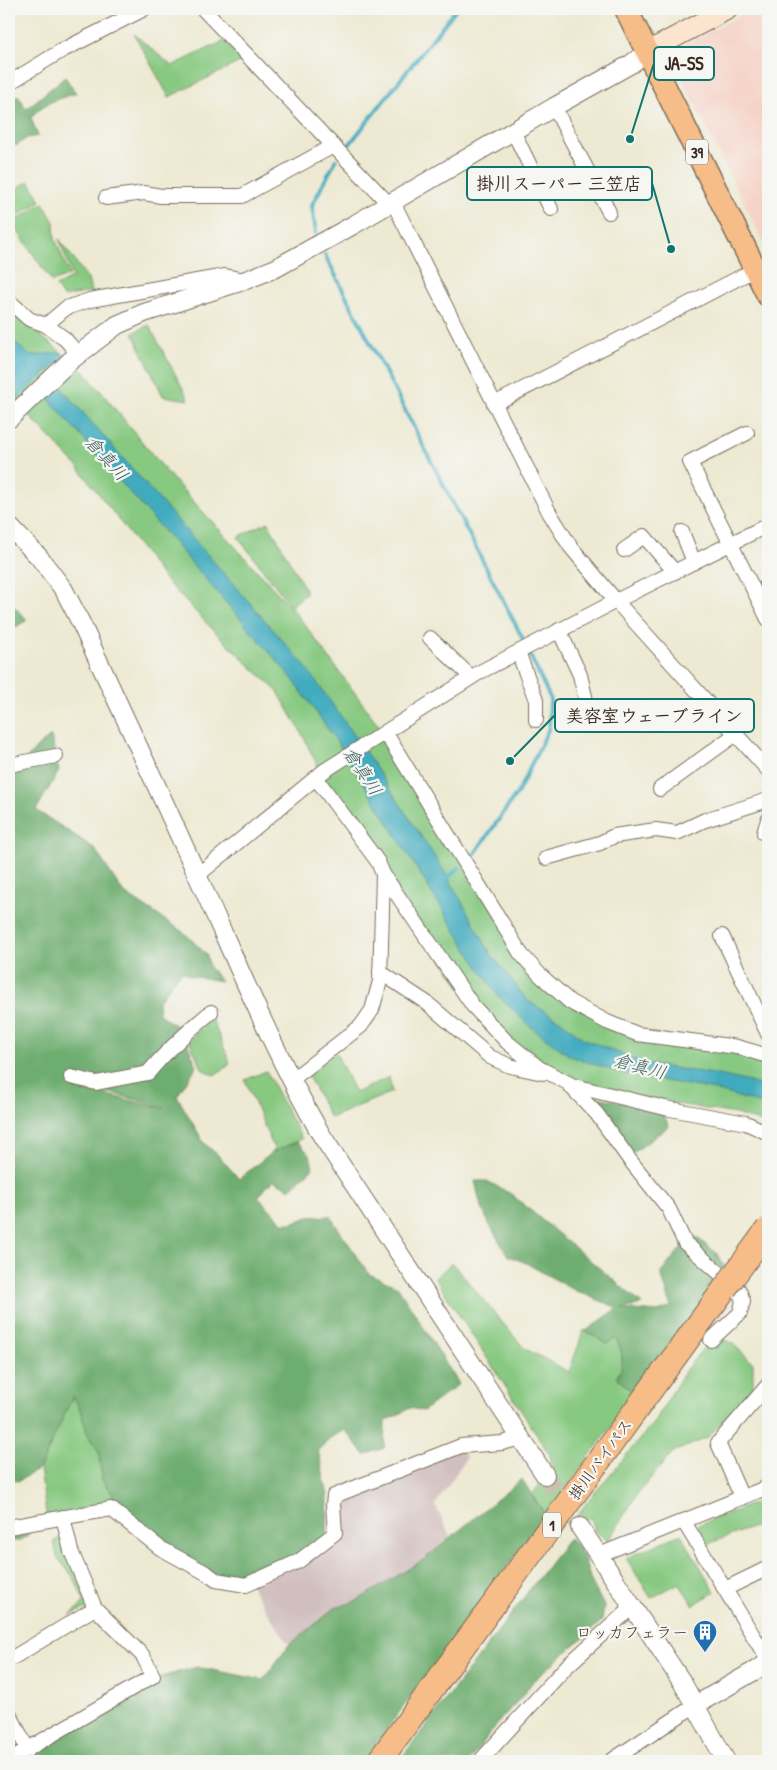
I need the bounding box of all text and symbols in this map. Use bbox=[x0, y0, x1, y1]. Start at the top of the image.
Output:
callout: JA-SS bbox=[654, 47, 714, 80]
text: JA-SS bbox=[664, 51, 704, 76]
road number: 39 bbox=[686, 140, 708, 164]
callout: 掛川スーパー 三笠店 bbox=[467, 167, 652, 200]
text: 掛川スーパー 三笠店 bbox=[476, 171, 642, 196]
water label: 倉真川 bbox=[80, 430, 134, 486]
callout: 美容室ウェーブライン bbox=[555, 699, 754, 732]
text: 美容室ウェーブライン bbox=[565, 703, 743, 728]
water label: 倉真川 bbox=[338, 742, 388, 800]
water label: 倉真川 bbox=[611, 1047, 669, 1085]
street label: 掛川バイパス bbox=[563, 1414, 637, 1504]
road number: 1 bbox=[543, 1512, 561, 1538]
building icon: ロッカフェラー bbox=[692, 1619, 718, 1653]
place label: ロッカフェラー bbox=[576, 1621, 688, 1643]

